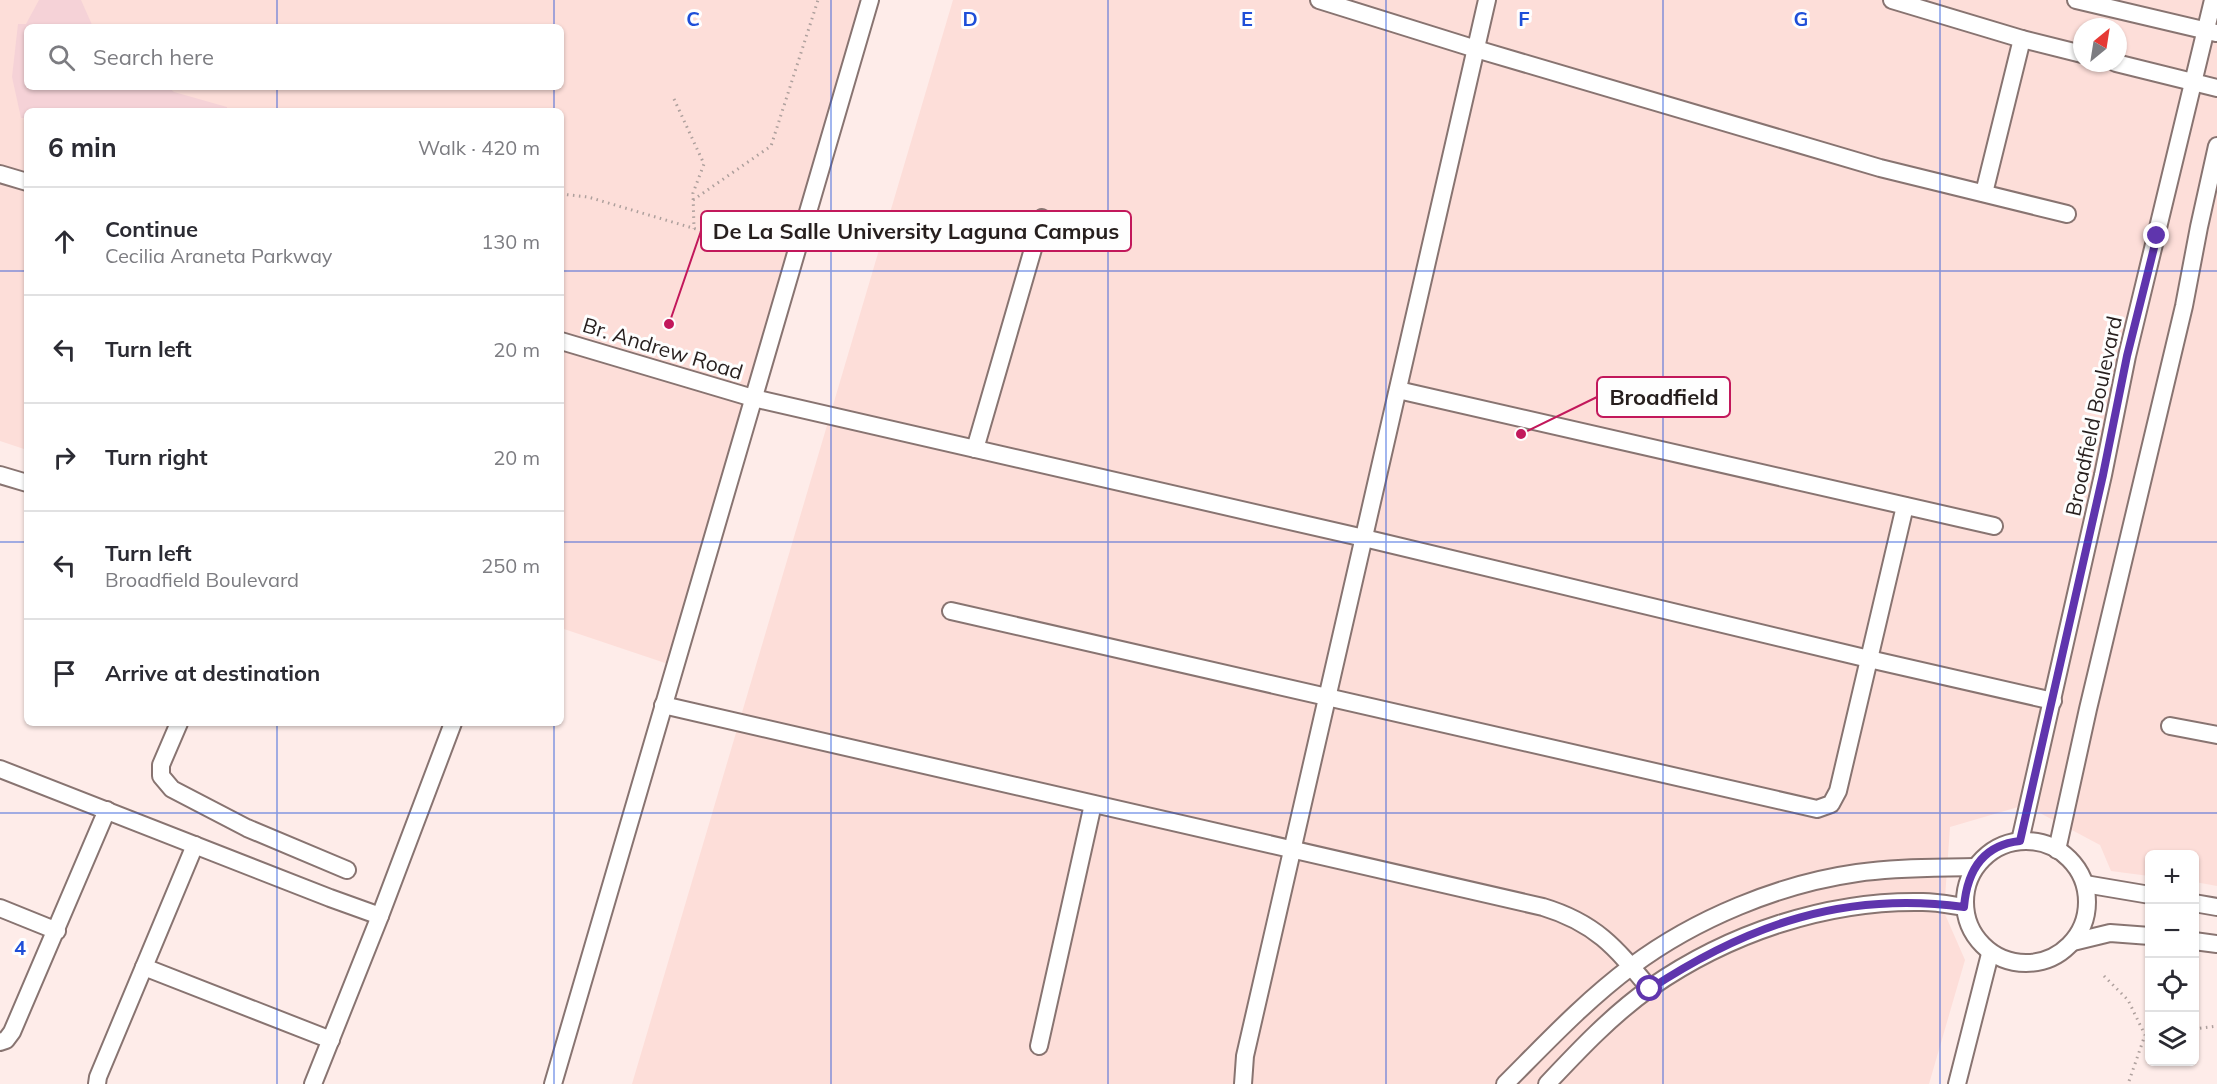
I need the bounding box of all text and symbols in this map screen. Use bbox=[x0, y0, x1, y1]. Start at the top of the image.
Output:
text: C bbox=[686, 6, 700, 31]
text: D bbox=[962, 6, 978, 31]
text: E bbox=[1241, 6, 1253, 31]
text: F bbox=[1518, 6, 1530, 31]
text: G bbox=[1794, 6, 1808, 31]
north arrow bbox=[2073, 18, 2127, 72]
search box bbox=[24, 24, 564, 90]
icon: search bbox=[45, 41, 78, 74]
text: Search here bbox=[93, 43, 214, 71]
text: 6 min bbox=[48, 131, 117, 164]
text: Walk · 420 m bbox=[418, 135, 540, 160]
callout: De La Salle University Laguna Campus bbox=[701, 211, 1131, 251]
text: Continue bbox=[105, 215, 198, 243]
text: De La Salle University Laguna Campus bbox=[713, 217, 1119, 245]
route end bbox=[2143, 222, 2169, 248]
icon: ahead bbox=[48, 225, 81, 258]
text: 130 m bbox=[481, 229, 540, 254]
text: Cecilia Araneta Parkway bbox=[105, 243, 332, 268]
street label: Br. Andrew Road bbox=[580, 311, 746, 385]
street label: Broadfield Boulevard bbox=[2059, 314, 2127, 518]
icon: left bbox=[48, 333, 81, 366]
text: Turn left bbox=[105, 335, 192, 363]
text: 20 m bbox=[493, 337, 540, 362]
callout: Broadfield bbox=[1597, 377, 1730, 417]
text: Broadfield bbox=[1609, 383, 1719, 411]
icon: right bbox=[48, 441, 81, 474]
text: Turn right bbox=[105, 443, 208, 471]
text: 20 m bbox=[493, 445, 540, 470]
text: Turn left bbox=[105, 539, 192, 567]
icon: left bbox=[48, 549, 81, 582]
text: 250 m bbox=[481, 553, 540, 578]
text: Broadfield Boulevard bbox=[105, 567, 299, 592]
icon: arrive bbox=[48, 657, 81, 690]
text: Arrive at destination bbox=[105, 659, 320, 687]
map controls bbox=[2145, 850, 2199, 1066]
button: + bbox=[2145, 850, 2199, 904]
button: − bbox=[2145, 904, 2199, 958]
text: 4 bbox=[14, 935, 26, 960]
button: locate bbox=[2145, 958, 2199, 1012]
route start bbox=[1636, 975, 1662, 1001]
button: layers bbox=[2145, 1012, 2199, 1066]

